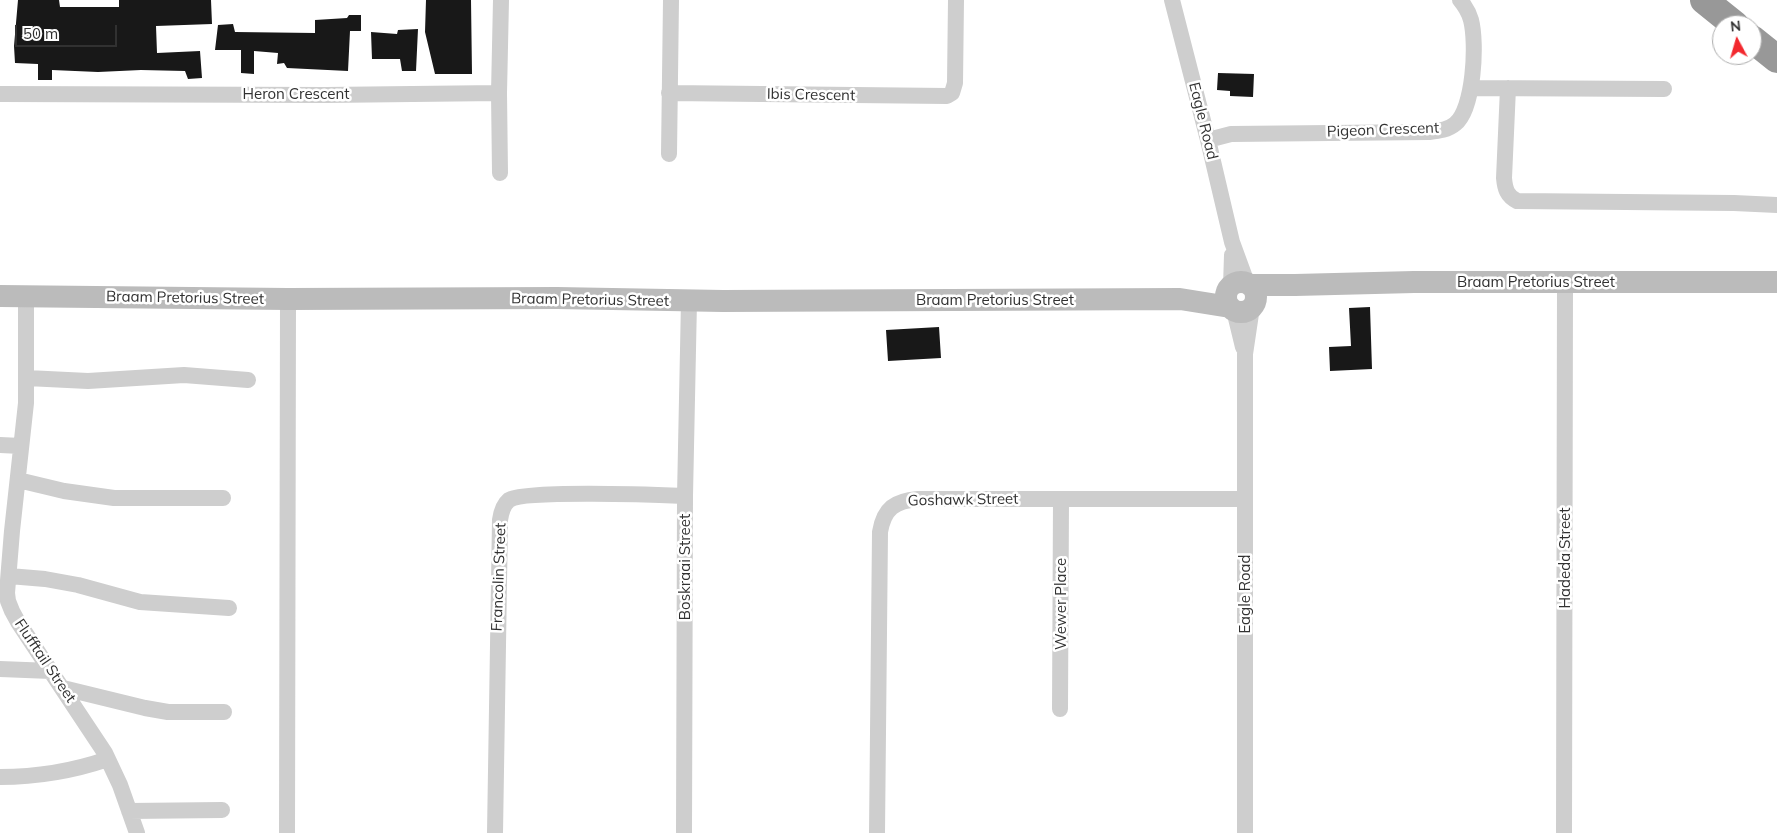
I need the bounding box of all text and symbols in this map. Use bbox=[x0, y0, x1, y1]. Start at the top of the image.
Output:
scale bar bbox=[18, 15, 120, 47]
north arrow bbox=[1712, 15, 1762, 65]
text: N bbox=[1729, 17, 1742, 36]
text: 50 m bbox=[23, 24, 58, 43]
street label: Eagle Road bbox=[1185, 80, 1221, 162]
street label: Heron Crescent bbox=[243, 85, 349, 103]
street label: Ibis Crescent bbox=[767, 85, 855, 105]
street label: Pigeon Crescent bbox=[1326, 119, 1440, 141]
street label: Braam Pretorius Street bbox=[1457, 273, 1615, 291]
street label: Braam Pretorius Street bbox=[106, 288, 264, 308]
street label: Braam Pretorius Street bbox=[511, 290, 669, 310]
street label: Braam Pretorius Street bbox=[916, 291, 1074, 309]
street label: Goshawk Street bbox=[907, 490, 1019, 510]
street label: Hadeda Street bbox=[1556, 507, 1574, 609]
street label: Boskraai Street bbox=[676, 514, 694, 620]
street label: Francolin Street bbox=[488, 522, 510, 632]
street label: Eagle Road bbox=[1236, 554, 1254, 634]
street label: Wewer Place bbox=[1052, 558, 1070, 650]
street label: Flufftail Street bbox=[10, 616, 80, 706]

